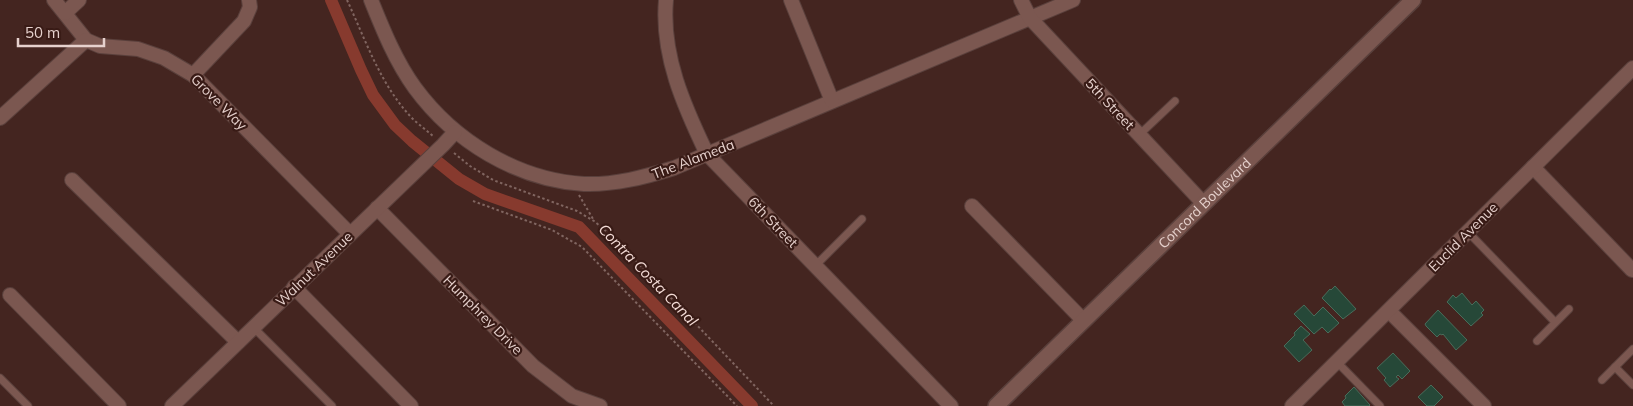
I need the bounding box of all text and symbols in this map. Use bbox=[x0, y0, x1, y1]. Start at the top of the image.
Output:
scale bar bbox=[18, 15, 104, 47]
text: 50 m bbox=[25, 23, 60, 42]
street label: Grove Way bbox=[187, 70, 251, 134]
street label: 5th Street bbox=[1082, 75, 1138, 134]
street label: The Alameda bbox=[649, 135, 737, 183]
street label: Concord Boulevard bbox=[1154, 154, 1255, 252]
street label: 6th Street bbox=[744, 193, 802, 251]
street label: Euclid Avenue bbox=[1425, 199, 1501, 275]
water label: Contra Costa Canal bbox=[595, 220, 702, 330]
street label: Walnut Avenue bbox=[272, 228, 356, 310]
street label: Humphrey Drive bbox=[439, 271, 527, 359]

